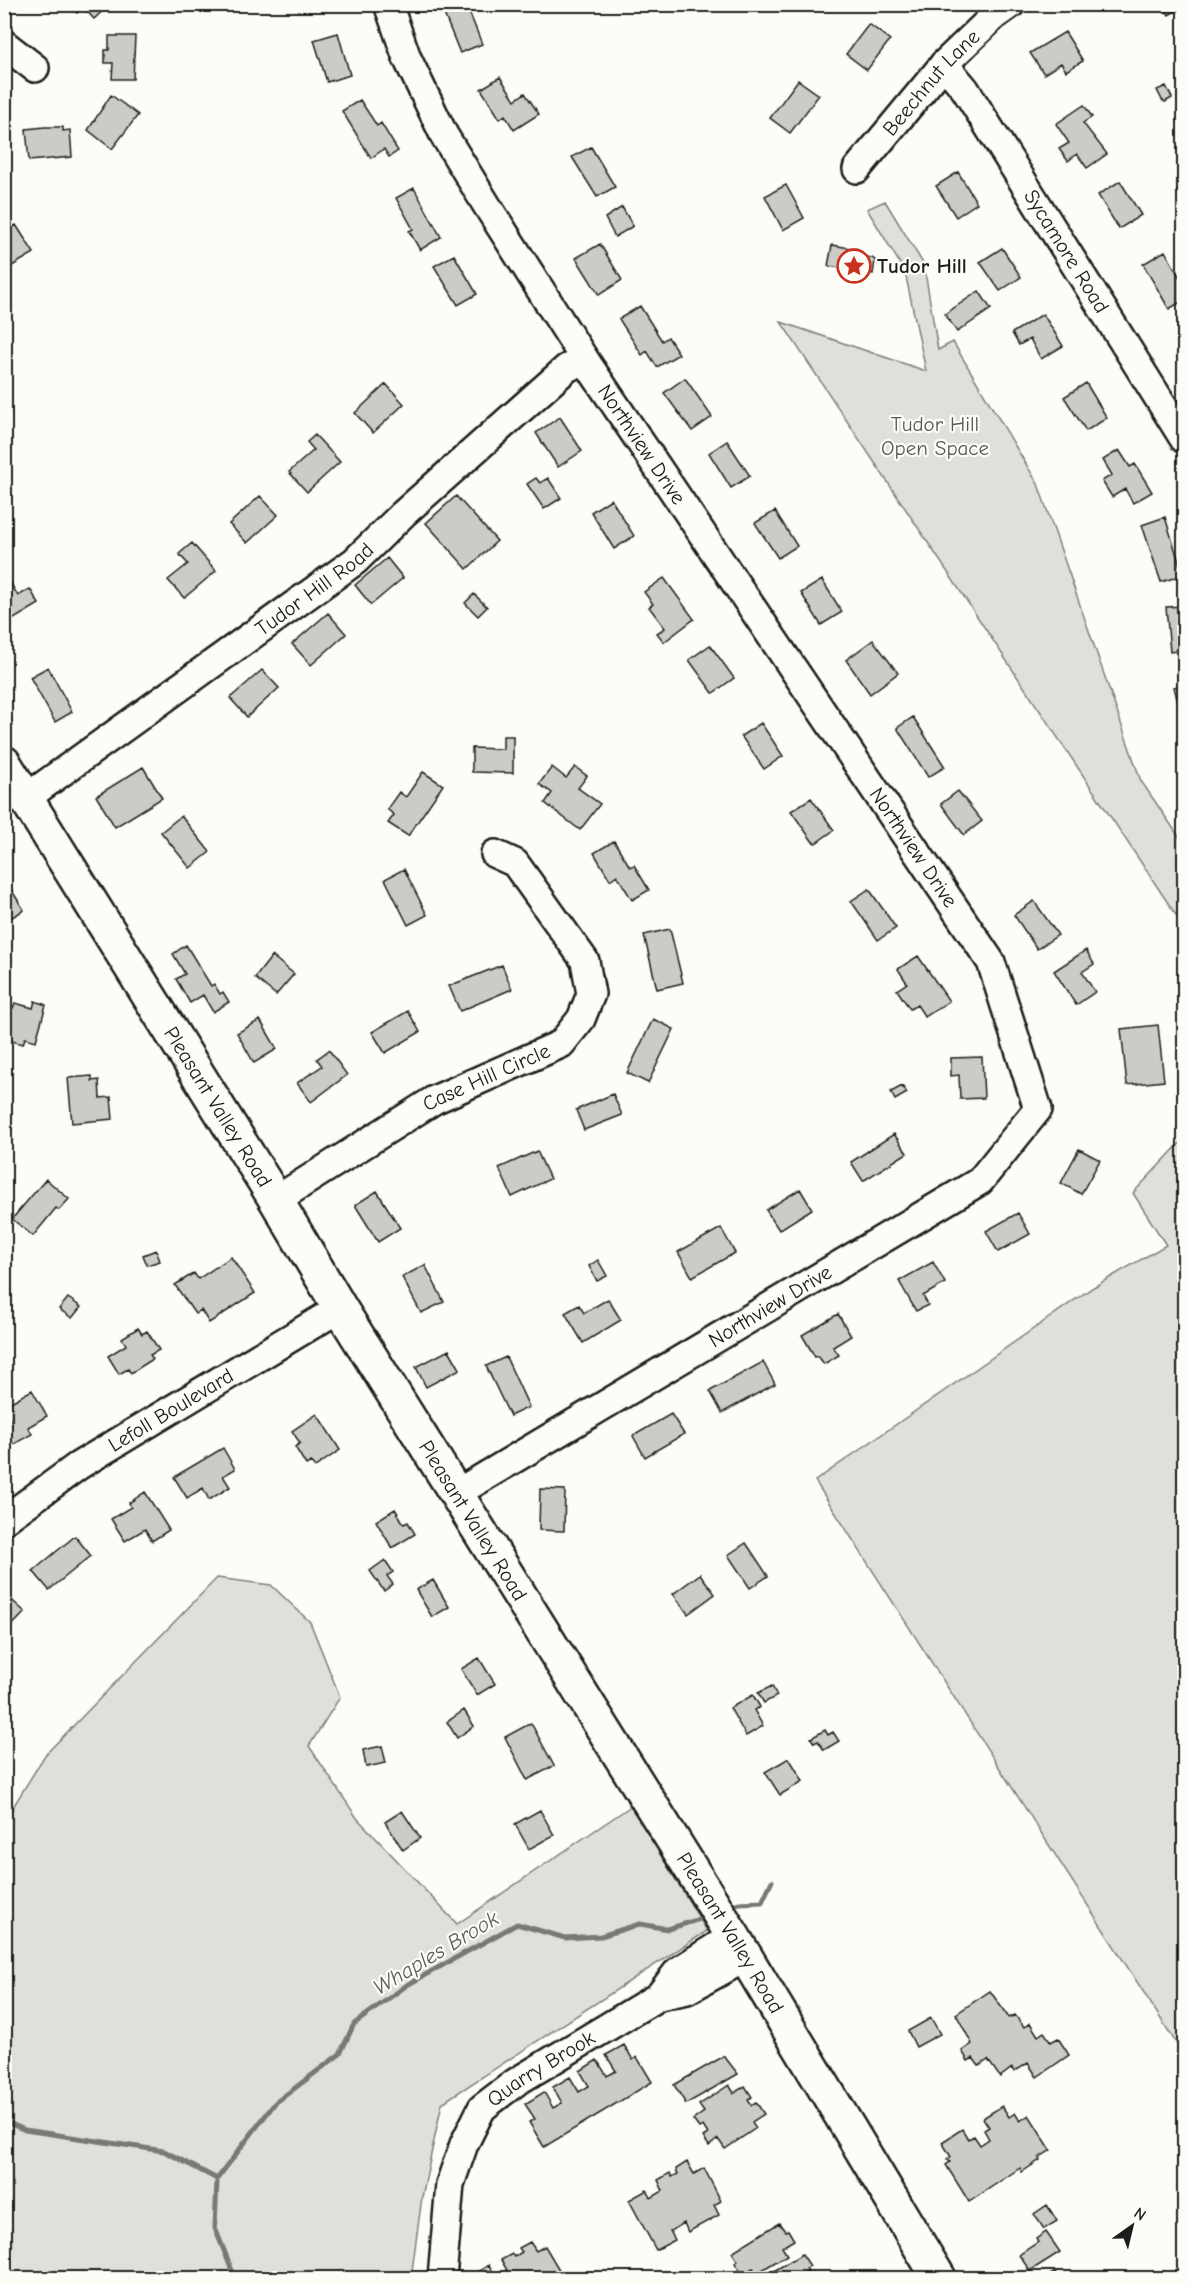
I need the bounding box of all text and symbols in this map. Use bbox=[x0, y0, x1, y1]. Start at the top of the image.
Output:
street label: Beechnut Lane bbox=[878, 24, 985, 140]
street label: Sycamore Road bbox=[1019, 185, 1114, 317]
place icon: Tudor Hill bbox=[836, 248, 872, 284]
place label: Tudor Hill bbox=[877, 254, 967, 278]
street label: Northview Drive bbox=[593, 380, 691, 509]
park label: Tudor Hill Open Space bbox=[881, 412, 989, 460]
street label: Tudor Hill Road bbox=[251, 538, 378, 641]
street label: Northview Drive bbox=[865, 783, 963, 912]
street label: Pleasant Valley Road bbox=[159, 1022, 277, 1191]
street label: Case Hill Circle bbox=[418, 1038, 554, 1116]
street label: Northview Drive bbox=[704, 1260, 836, 1352]
street label: Lefoll Boulevard bbox=[104, 1363, 238, 1457]
street label: Pleasant Valley Road bbox=[414, 1436, 532, 1605]
street label: Pleasant Valley Road bbox=[672, 1848, 789, 2018]
water label: Whaples Brook bbox=[368, 1905, 504, 2001]
street label: Quarry Brook bbox=[482, 2025, 599, 2112]
north arrow bbox=[1102, 2196, 1162, 2256]
text: N bbox=[1130, 2204, 1149, 2225]

